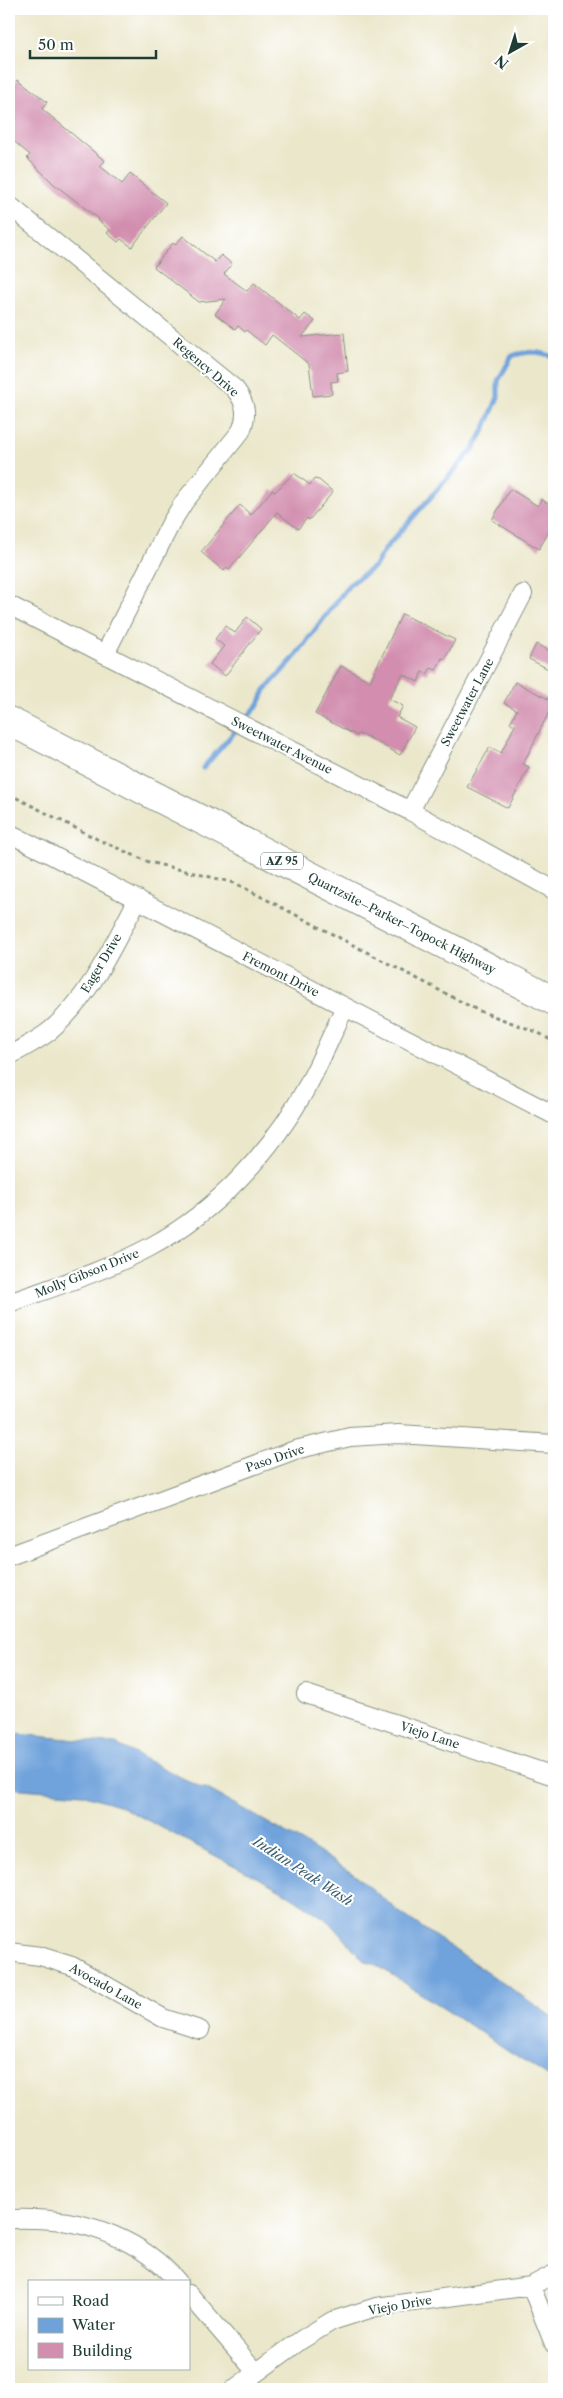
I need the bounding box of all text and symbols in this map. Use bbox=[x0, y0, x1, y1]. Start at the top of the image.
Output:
scale bar bbox=[30, 28, 156, 60]
north arrow bbox=[486, 28, 536, 78]
text: 50 m bbox=[38, 35, 74, 54]
text: N bbox=[491, 51, 512, 73]
street label: Regency Drive bbox=[170, 334, 242, 400]
street label: Sweetwater Lane bbox=[437, 655, 497, 749]
street label: Sweetwater Avenue bbox=[229, 713, 335, 777]
road number: AZ 95 bbox=[261, 852, 303, 869]
street label: Quartzsite–Parker–Topock Highway bbox=[306, 869, 499, 977]
street label: Eager Drive bbox=[77, 930, 125, 995]
street label: Fremont Drive bbox=[240, 948, 322, 1000]
street label: Molly Gibson Drive bbox=[33, 1245, 141, 1301]
street label: Paso Drive bbox=[244, 1441, 307, 1475]
street label: Viejo Lane bbox=[398, 1718, 462, 1752]
water label: Indian Peak Wash bbox=[249, 1832, 356, 1910]
street label: Avocado Lane bbox=[66, 1959, 145, 2012]
legend bbox=[28, 2280, 190, 2370]
text: Road bbox=[72, 2291, 109, 2310]
street label: Viejo Drive bbox=[366, 2292, 433, 2318]
text: Water bbox=[71, 2315, 116, 2334]
text: Building bbox=[72, 2341, 132, 2360]

